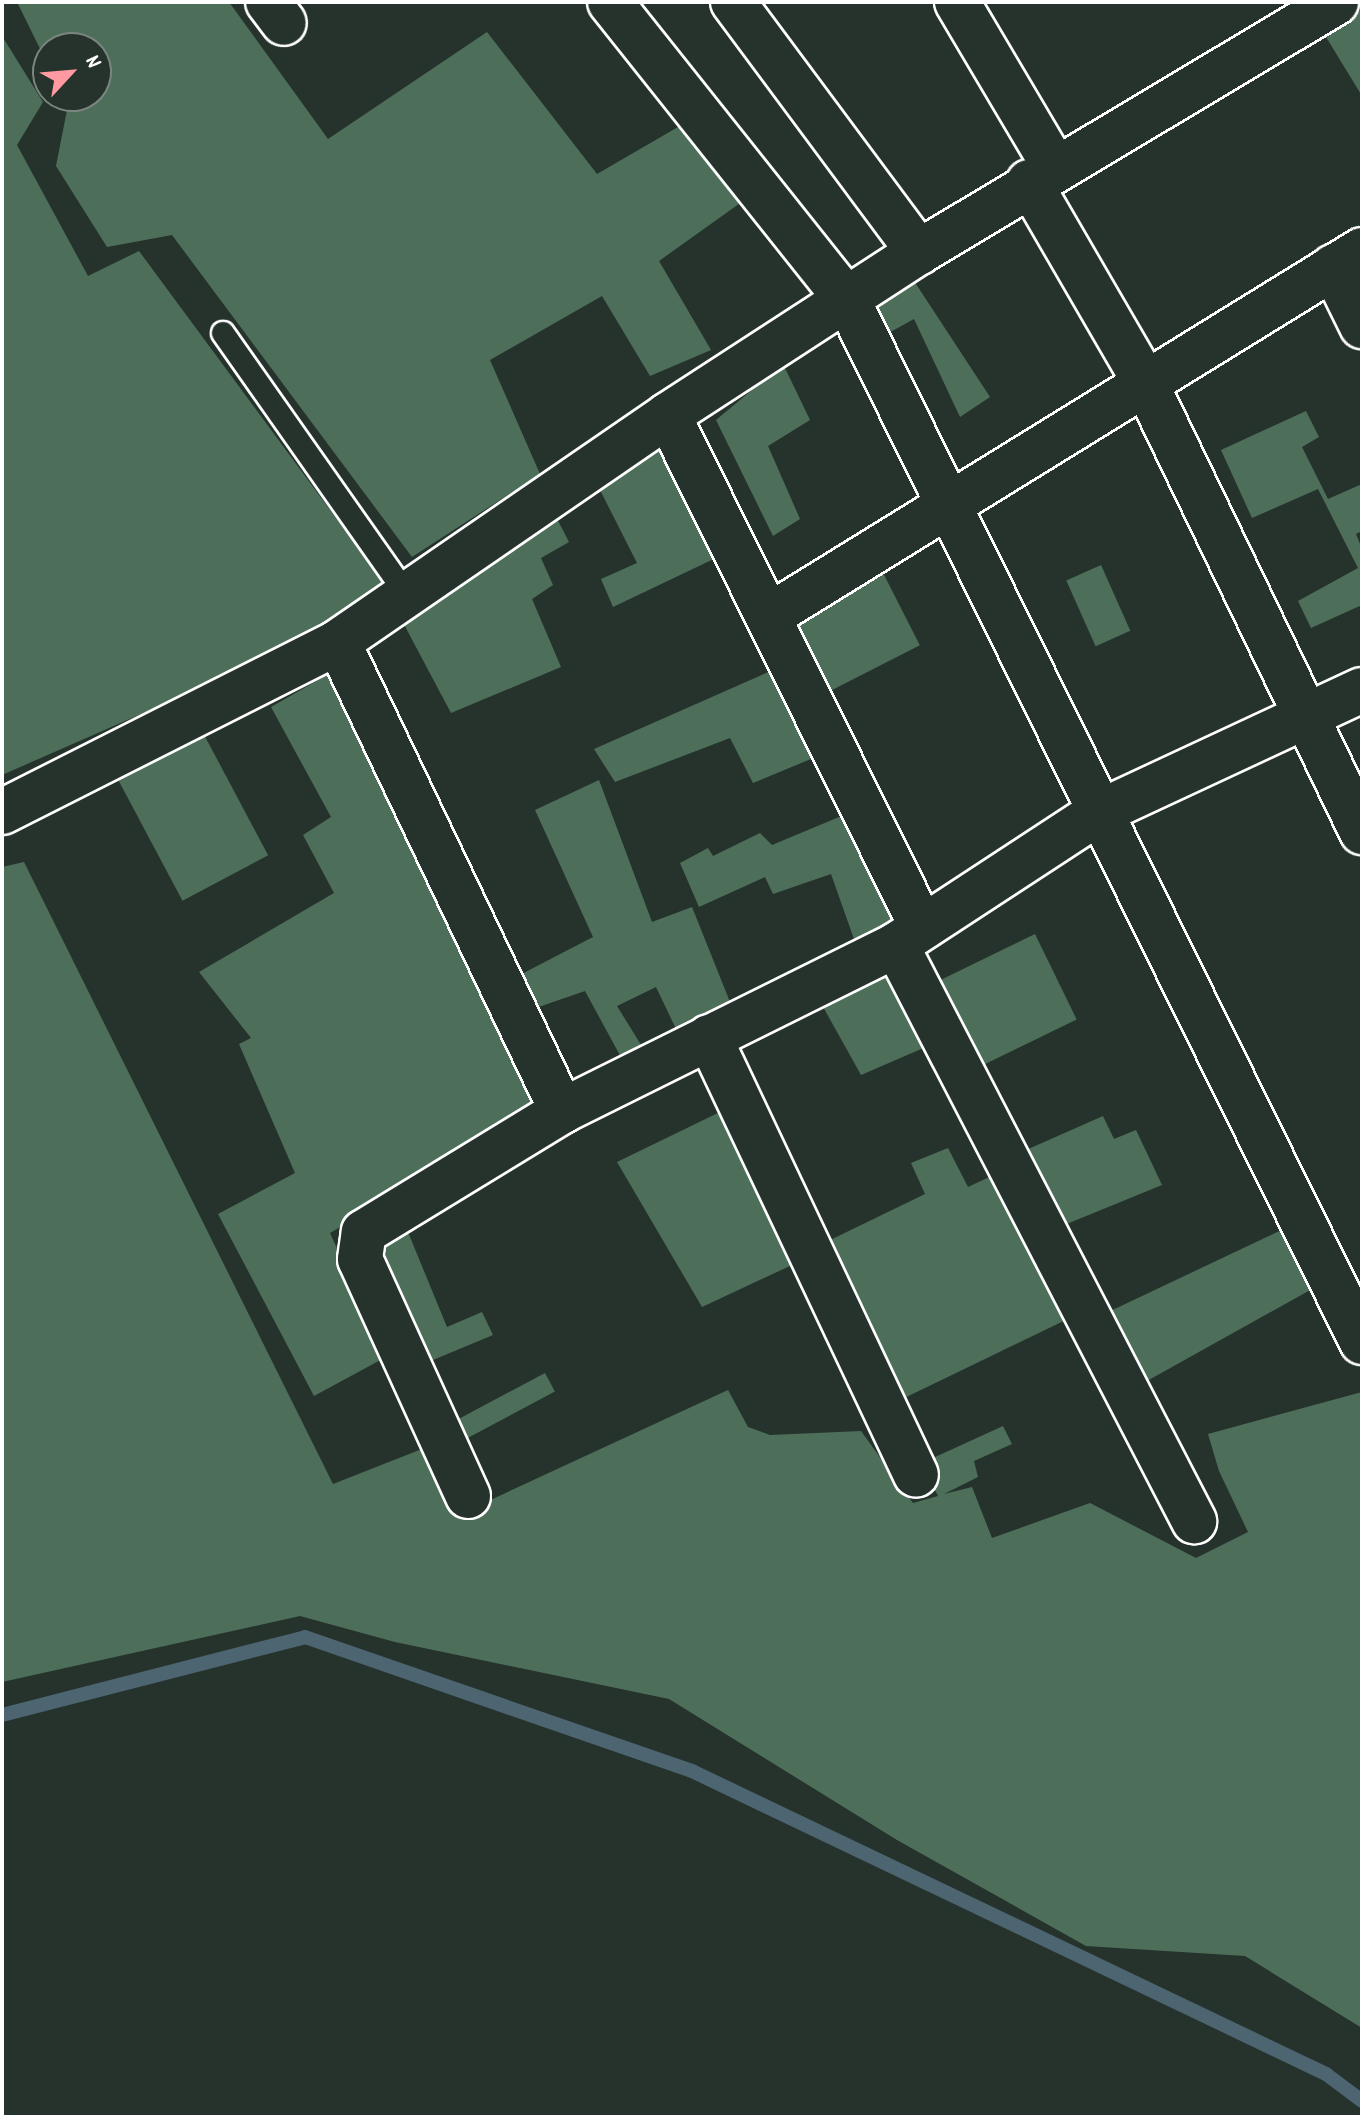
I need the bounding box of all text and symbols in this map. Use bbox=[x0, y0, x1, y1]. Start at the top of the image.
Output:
north arrow bbox=[32, 32, 112, 112]
text: N bbox=[76, 50, 109, 74]

